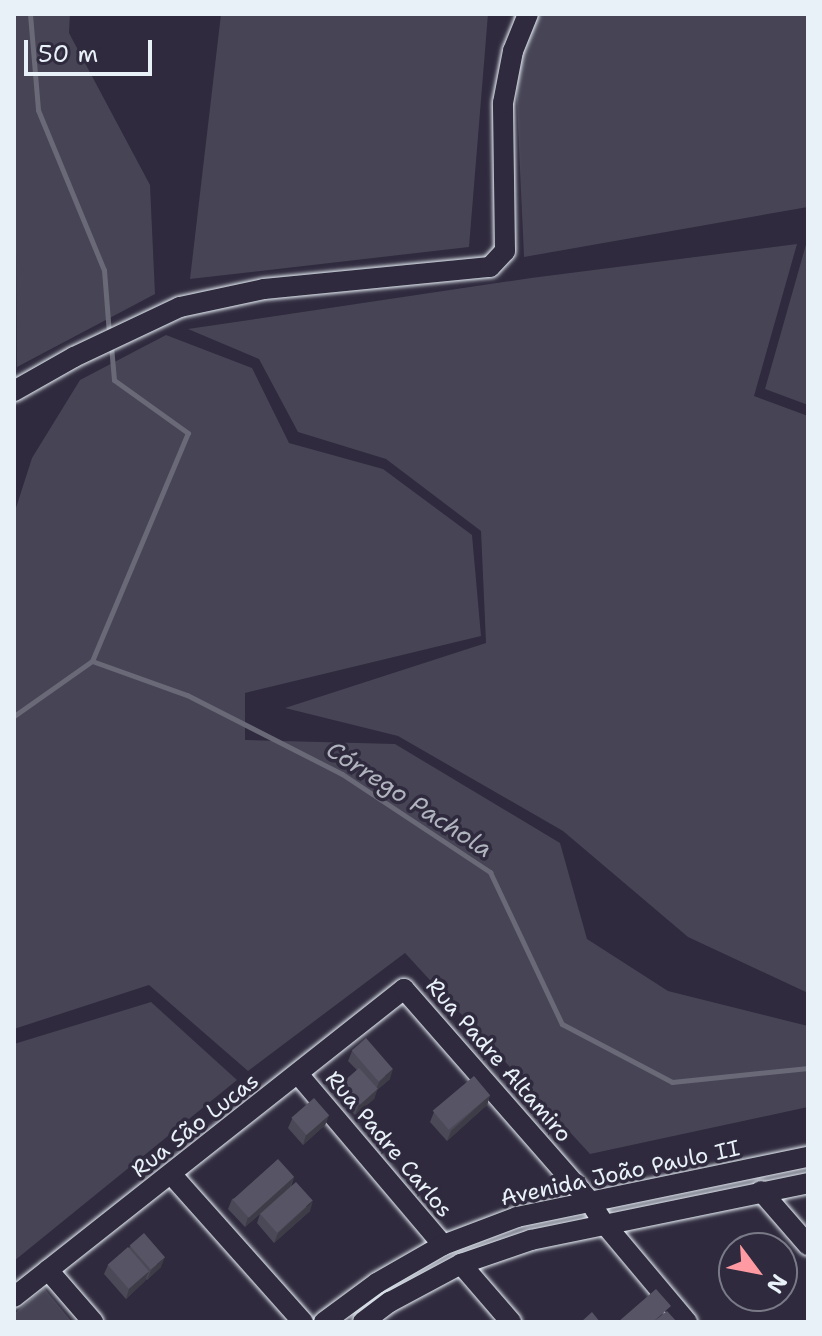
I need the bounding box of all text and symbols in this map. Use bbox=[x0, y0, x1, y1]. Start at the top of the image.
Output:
scale bar bbox=[28, 24, 156, 74]
text: 50 m bbox=[38, 38, 98, 70]
water label: Córrego Pachola bbox=[321, 736, 497, 864]
street label: Rua Padre Altamiro bbox=[421, 973, 577, 1147]
street label: Rua Padre Carlos bbox=[320, 1065, 458, 1223]
street label: Rua São Lucas bbox=[126, 1067, 264, 1183]
street label: Avenida João Paulo II bbox=[498, 1135, 742, 1211]
north arrow bbox=[718, 1232, 798, 1312]
text: N bbox=[760, 1269, 794, 1299]

